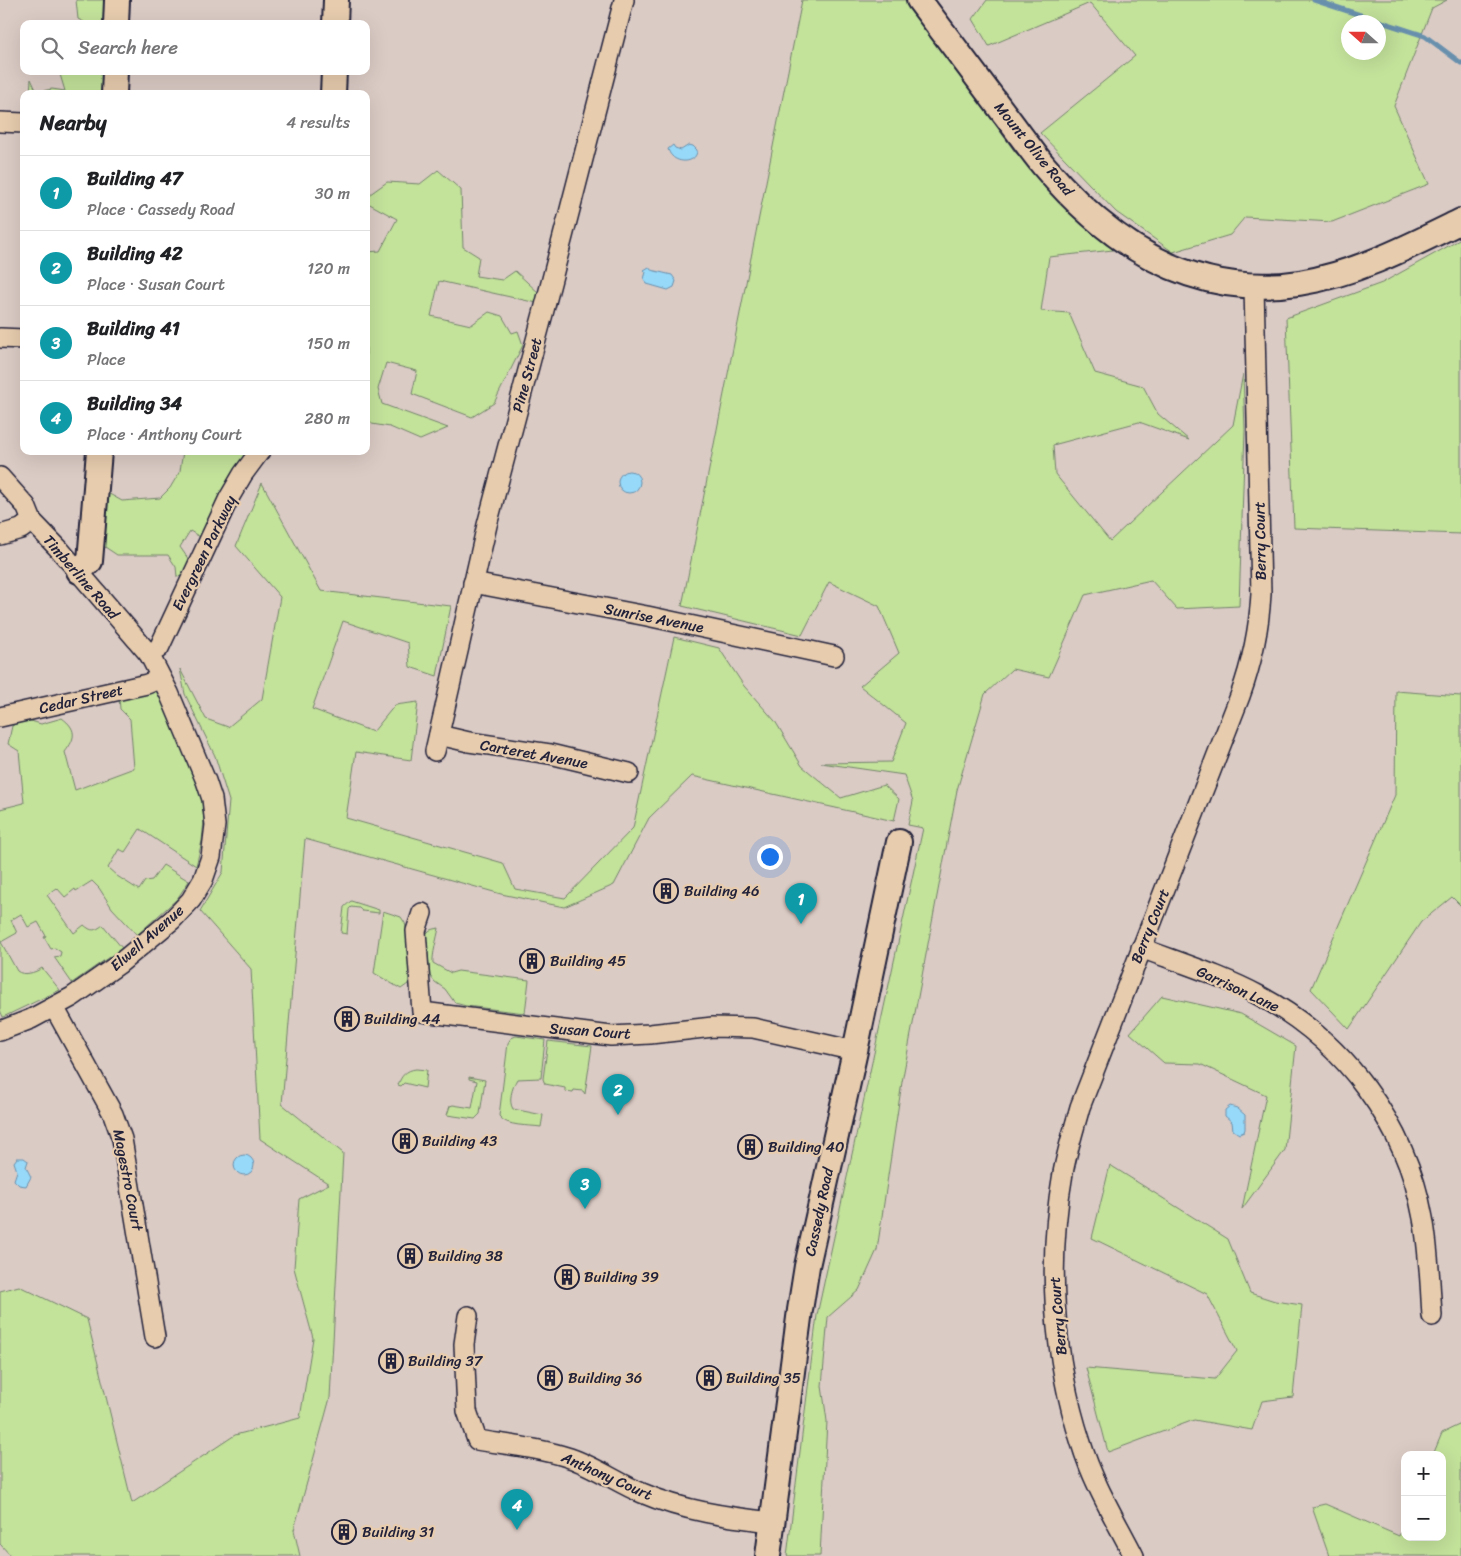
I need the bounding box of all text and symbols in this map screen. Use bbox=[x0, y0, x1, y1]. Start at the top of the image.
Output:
north arrow bbox=[1341, 15, 1386, 60]
search box bbox=[20, 20, 370, 75]
text: Search here bbox=[78, 31, 178, 64]
icon: search bbox=[38, 34, 66, 62]
street label: Mount Olive Road bbox=[988, 96, 1081, 203]
text: Nearby bbox=[40, 104, 106, 142]
text: 4 results bbox=[286, 108, 350, 137]
text: Building 47 bbox=[87, 162, 183, 195]
text: 1 bbox=[53, 179, 59, 208]
text: 30 m bbox=[315, 179, 350, 208]
text: Place · Cassedy Road bbox=[87, 195, 234, 224]
text: Building 42 bbox=[87, 237, 183, 270]
text: 2 bbox=[51, 254, 61, 283]
text: 120 m bbox=[307, 254, 350, 283]
text: Place · Susan Court bbox=[87, 270, 225, 299]
text: Building 41 bbox=[87, 312, 180, 345]
text: 3 bbox=[52, 329, 60, 358]
text: 150 m bbox=[307, 329, 350, 358]
street label: Pine Street bbox=[505, 334, 550, 415]
text: Place bbox=[87, 345, 126, 374]
text: Building 34 bbox=[87, 387, 182, 420]
text: 4 bbox=[51, 404, 61, 433]
text: 280 m bbox=[305, 404, 350, 433]
text: Place · Anthony Court bbox=[87, 420, 242, 449]
street label: Evergreen Parkway bbox=[165, 490, 243, 615]
street label: Berry Court bbox=[1246, 501, 1274, 581]
street label: Timberline Road bbox=[36, 528, 126, 626]
street label: Sunrise Avenue bbox=[602, 596, 706, 640]
street label: Cedar Street bbox=[36, 677, 126, 721]
street label: Carteret Avenue bbox=[478, 732, 590, 776]
your location bbox=[757, 844, 783, 870]
building icon: Building 46 bbox=[653, 878, 679, 904]
place label: Building 46 bbox=[684, 878, 759, 904]
pin: 1 bbox=[785, 883, 817, 924]
street label: Berry Court bbox=[1123, 884, 1177, 967]
street label: Elwell Avenue bbox=[104, 898, 190, 978]
building icon: Building 45 bbox=[519, 948, 545, 974]
place label: Building 45 bbox=[550, 948, 626, 974]
street label: Garrison Lane bbox=[1192, 958, 1284, 1020]
building icon: Building 44 bbox=[334, 1006, 360, 1032]
place label: Building 44 bbox=[364, 1006, 440, 1032]
street label: Susan Court bbox=[548, 1015, 632, 1047]
pin: 2 bbox=[602, 1074, 634, 1115]
street label: Magestro Court bbox=[105, 1127, 151, 1234]
building icon: Building 43 bbox=[392, 1128, 418, 1154]
place label: Building 43 bbox=[422, 1128, 497, 1154]
building icon: Building 40 bbox=[737, 1134, 763, 1160]
place label: Building 40 bbox=[768, 1134, 844, 1160]
street label: Cassedy Road bbox=[797, 1164, 841, 1259]
pin: 3 bbox=[569, 1168, 601, 1209]
building icon: Building 38 bbox=[397, 1243, 423, 1269]
place label: Building 38 bbox=[428, 1243, 503, 1269]
building icon: Building 39 bbox=[554, 1264, 580, 1290]
place label: Building 39 bbox=[584, 1264, 659, 1290]
street label: Berry Court bbox=[1042, 1275, 1074, 1356]
building icon: Building 37 bbox=[378, 1348, 404, 1374]
place label: Building 37 bbox=[408, 1348, 484, 1374]
building icon: Building 36 bbox=[537, 1365, 563, 1391]
place label: Building 36 bbox=[568, 1365, 642, 1391]
building icon: Building 35 bbox=[696, 1365, 722, 1391]
place label: Building 35 bbox=[726, 1365, 801, 1391]
street label: Anthony Court bbox=[556, 1444, 657, 1508]
map controls bbox=[1401, 1451, 1446, 1541]
button: + bbox=[1401, 1451, 1446, 1496]
pin: 4 bbox=[501, 1489, 533, 1530]
button: − bbox=[1401, 1496, 1446, 1541]
building icon: Building 31 bbox=[331, 1519, 357, 1545]
place label: Building 31 bbox=[362, 1519, 434, 1545]

